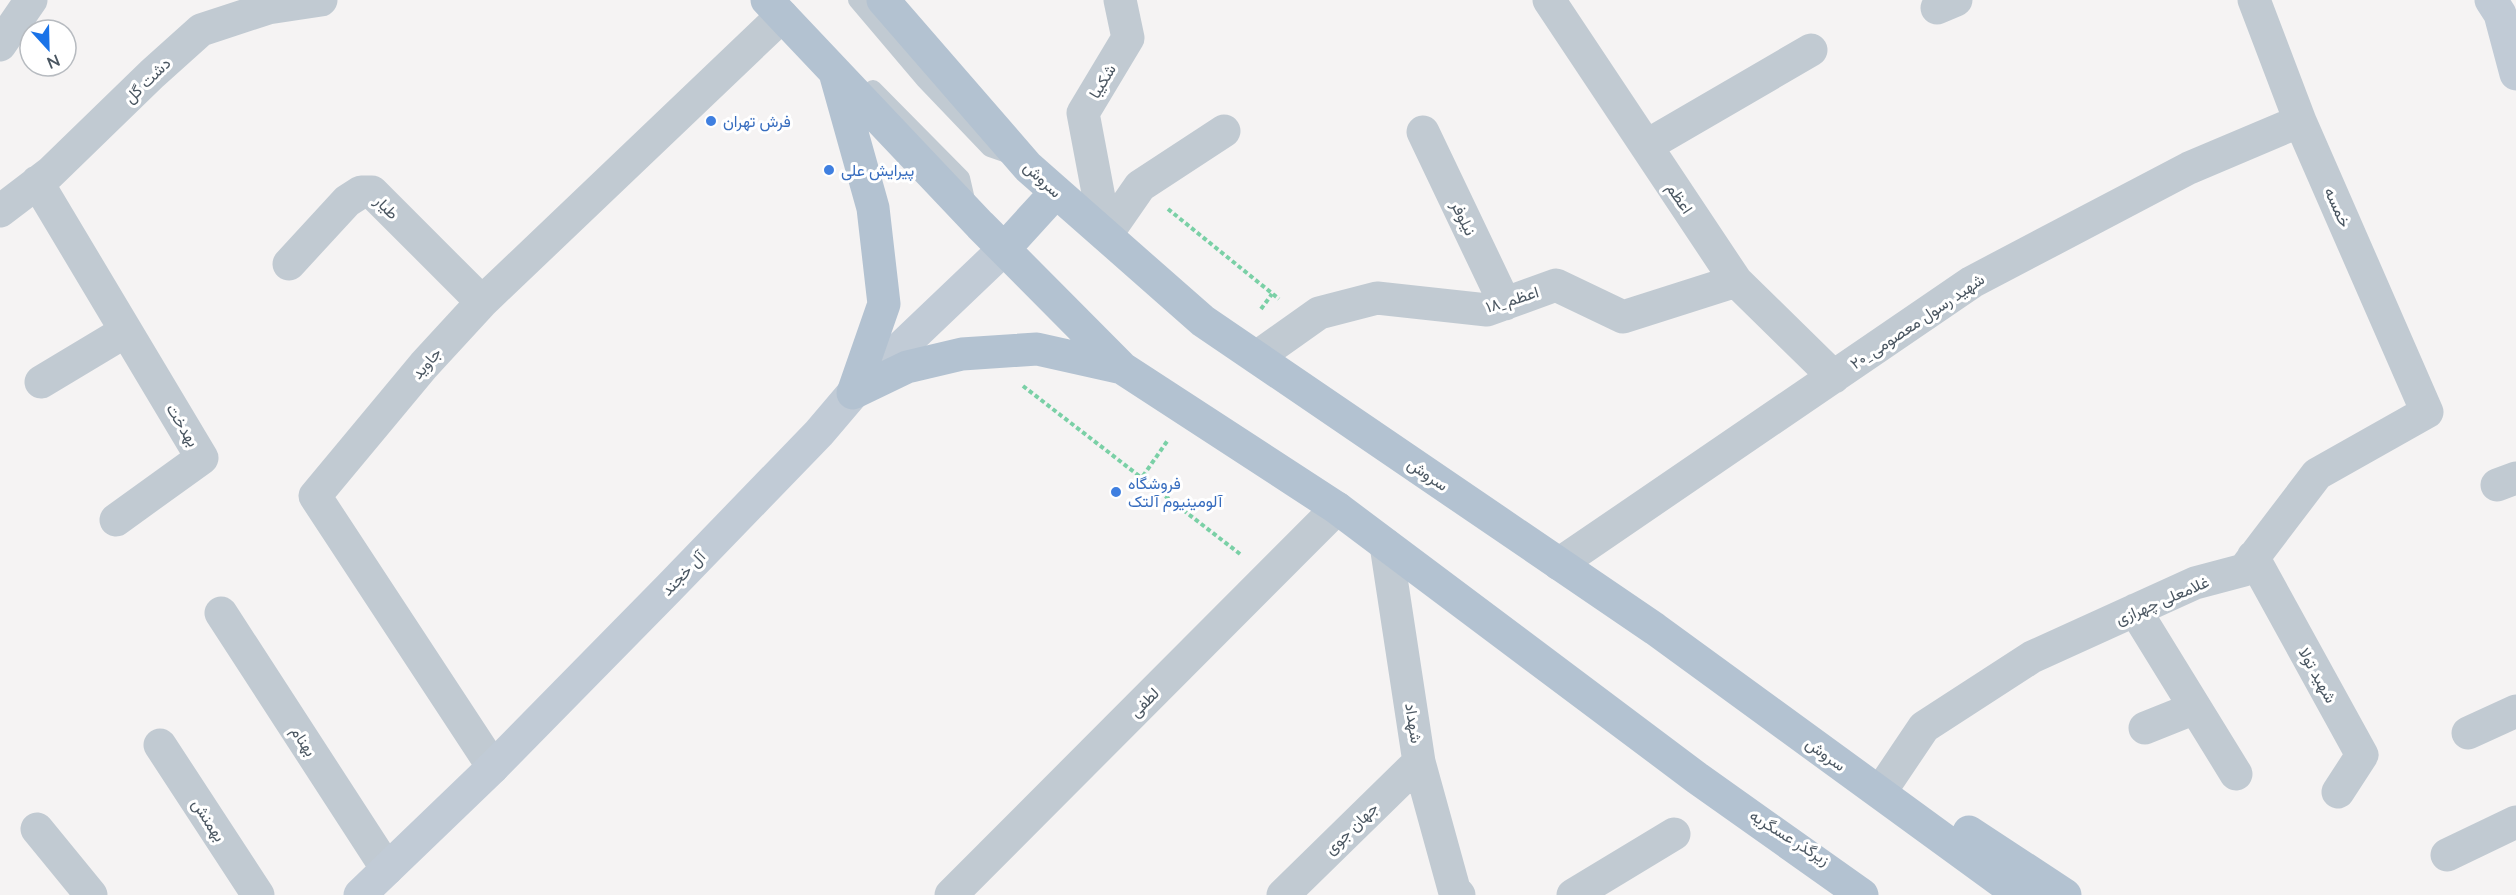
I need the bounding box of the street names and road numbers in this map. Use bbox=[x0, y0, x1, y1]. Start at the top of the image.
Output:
street label: دشت گل bbox=[120, 53, 175, 108]
street label: شکیبا bbox=[1084, 60, 1120, 102]
street label: سروش bbox=[1019, 156, 1066, 202]
street label: اعظم bbox=[1662, 179, 1698, 218]
street label: خمسه bbox=[2321, 184, 2356, 230]
street label: طیار bbox=[369, 190, 403, 224]
street label: نیلوفر bbox=[1446, 197, 1481, 239]
street label: ۲۰_شهید رسول معصومی bbox=[1846, 269, 1988, 374]
street label: ۱۸_اعظم bbox=[1483, 281, 1541, 317]
street label: جاوید bbox=[407, 343, 446, 384]
street label: بهدخت bbox=[162, 400, 204, 451]
street label: سروش bbox=[1403, 453, 1452, 496]
street label: آل خجند bbox=[657, 545, 710, 600]
street label: غلامعلی چهرازی bbox=[2112, 571, 2212, 630]
street label: شهید تولا bbox=[2294, 644, 2341, 707]
street label: لطفی bbox=[1125, 683, 1164, 722]
street label: شهداد bbox=[1400, 701, 1427, 745]
street label: بهنام bbox=[286, 722, 321, 760]
street label: سروش bbox=[1802, 733, 1850, 776]
street label: بهمنش bbox=[187, 795, 230, 846]
street label: جهان جوی bbox=[1320, 797, 1383, 859]
street label: زیرگذر عسگریه bbox=[1746, 805, 1834, 870]

